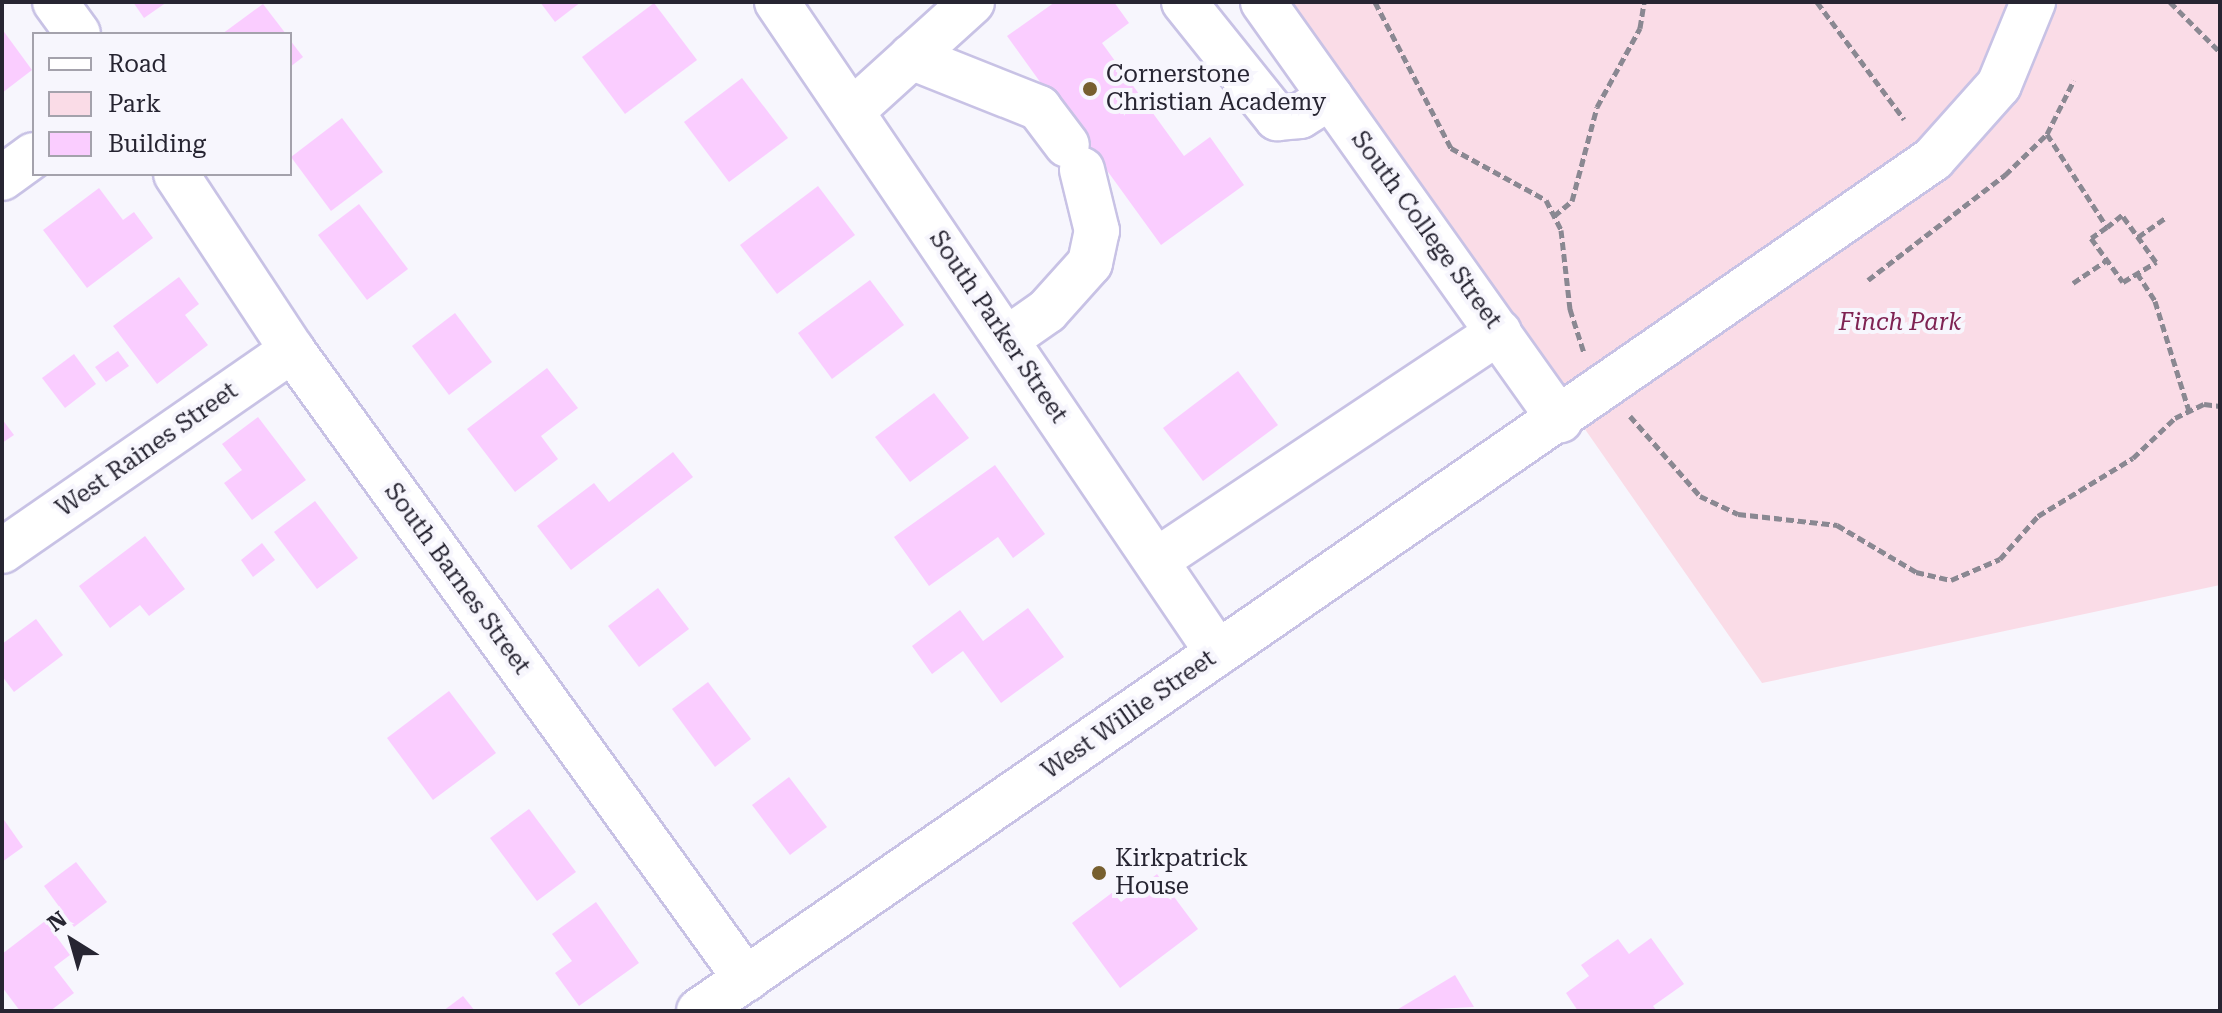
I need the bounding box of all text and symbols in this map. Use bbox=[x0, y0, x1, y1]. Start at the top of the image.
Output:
legend bbox=[32, 32, 292, 176]
text: Road bbox=[108, 50, 167, 78]
place label: Cornerstone Christian Academy bbox=[1106, 61, 1326, 117]
marker: Cornerstone Christian Academy bbox=[1081, 80, 1099, 98]
text: Park bbox=[108, 90, 161, 118]
street label: South College Street bbox=[1345, 126, 1507, 334]
text: Building bbox=[108, 130, 206, 158]
street label: South Parker Street bbox=[923, 225, 1073, 429]
park label: Finch Park bbox=[1839, 309, 1961, 337]
street label: West Raines Street bbox=[51, 377, 243, 523]
street label: South Barnes Street bbox=[378, 478, 536, 680]
street label: West Willie Street bbox=[1037, 644, 1221, 786]
place label: Kirkpatrick House bbox=[1115, 845, 1248, 901]
marker: Kirkpatrick House bbox=[1090, 864, 1108, 882]
north arrow bbox=[32, 901, 112, 981]
text: N bbox=[43, 906, 72, 937]

